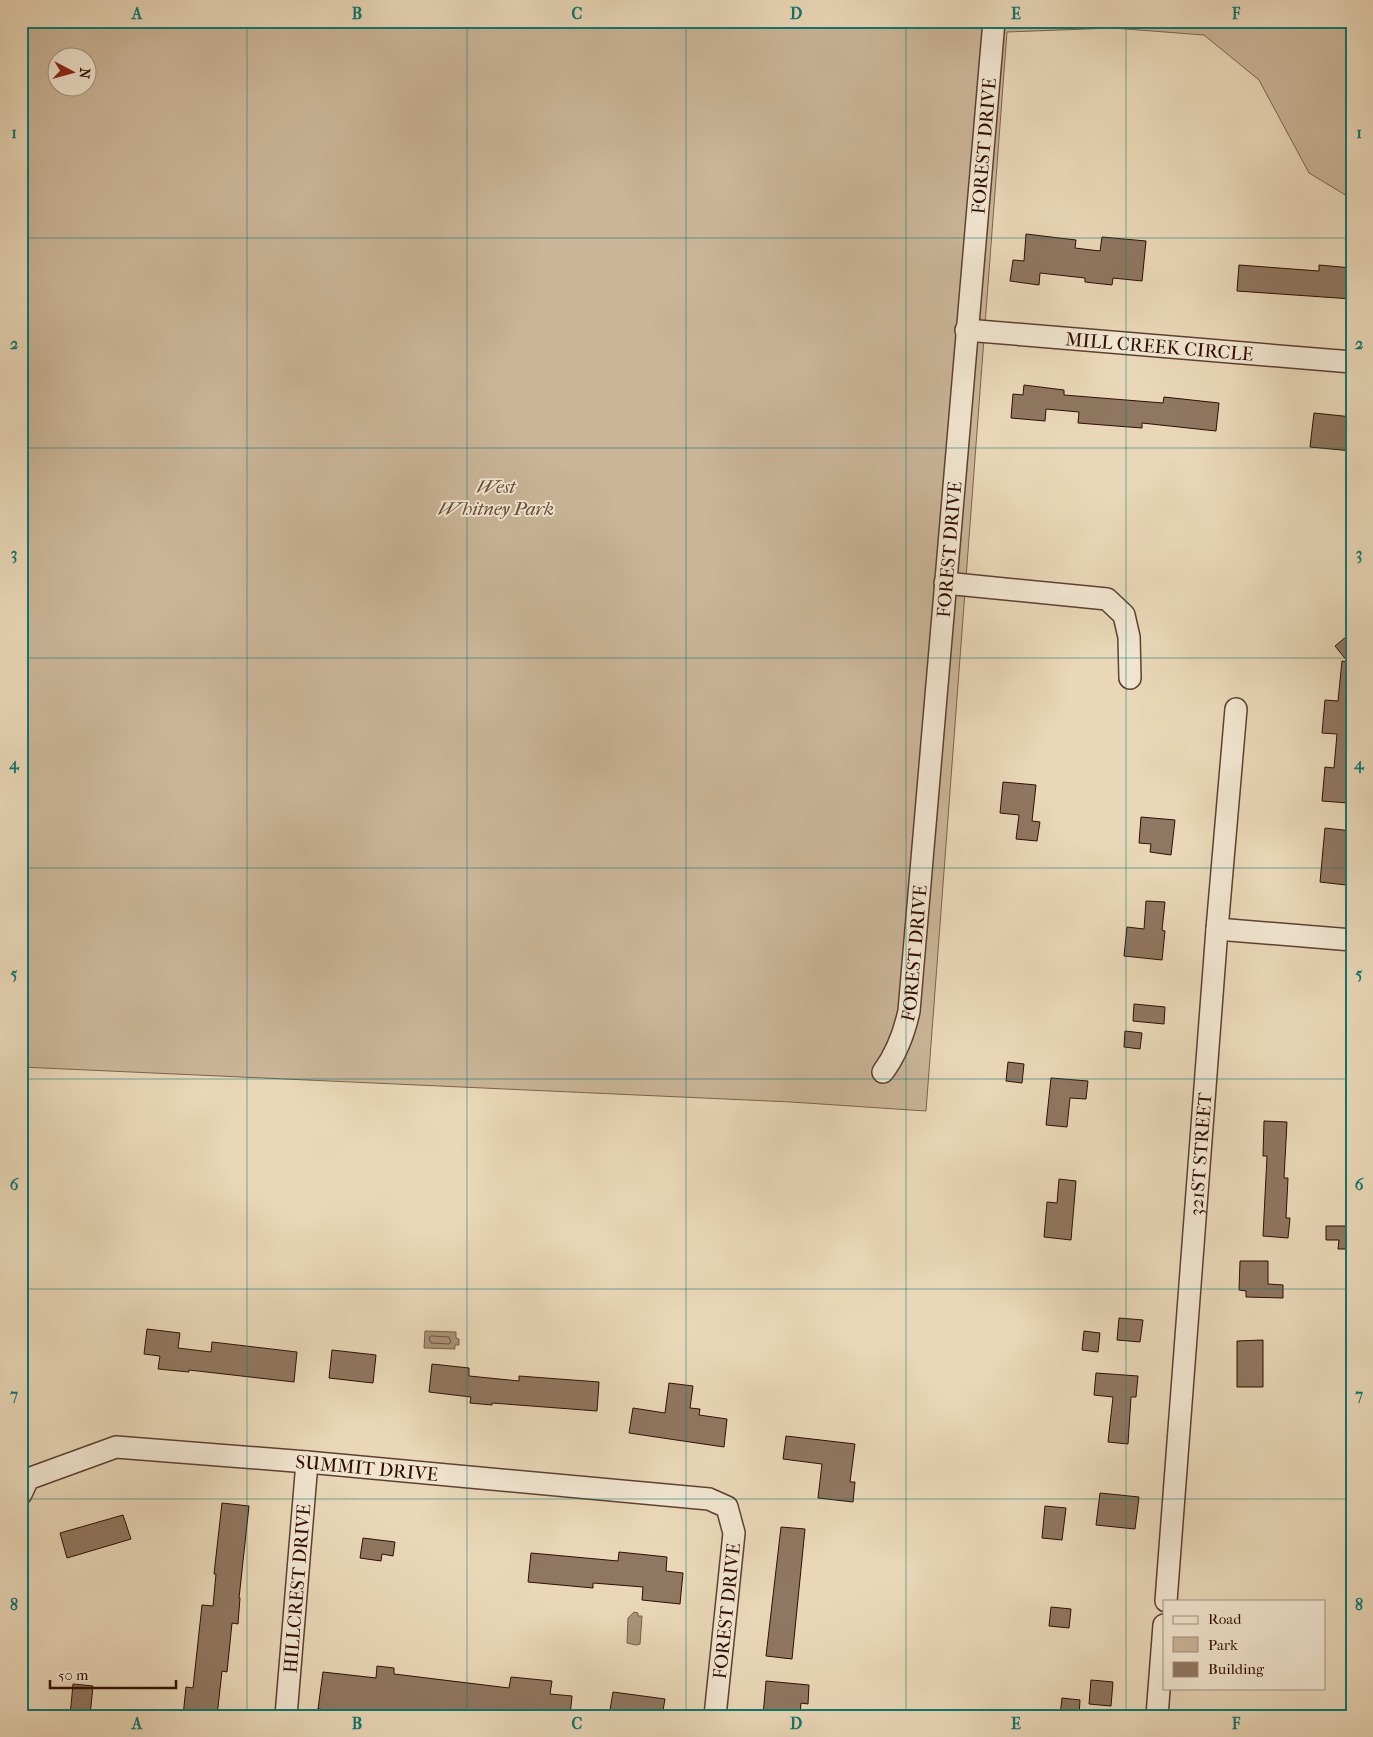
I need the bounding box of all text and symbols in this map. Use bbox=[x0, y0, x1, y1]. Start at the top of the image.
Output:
text: A bbox=[131, 4, 143, 23]
text: B bbox=[352, 4, 362, 23]
text: C bbox=[572, 4, 583, 23]
text: D bbox=[790, 4, 802, 23]
text: E bbox=[1011, 4, 1021, 23]
text: F bbox=[1231, 4, 1241, 23]
north arrow bbox=[48, 48, 98, 98]
text: N bbox=[75, 67, 93, 80]
street label: FOREST DRIVE bbox=[967, 77, 1001, 215]
text: 1 bbox=[11, 123, 17, 142]
text: 1 bbox=[1356, 123, 1362, 142]
street label: MILL CREEK CIRCLE bbox=[1064, 328, 1255, 366]
text: 2 bbox=[10, 334, 18, 353]
text: 2 bbox=[1355, 334, 1363, 353]
park label: West Whitney Park bbox=[438, 476, 554, 520]
street label: FOREST DRIVE bbox=[933, 480, 966, 619]
text: 3 bbox=[11, 544, 17, 564]
text: 3 bbox=[1356, 544, 1362, 564]
text: 4 bbox=[8, 754, 20, 774]
text: 4 bbox=[1353, 754, 1365, 774]
street label: FOREST DRIVE bbox=[897, 884, 932, 1024]
text: 5 bbox=[11, 964, 18, 983]
text: 5 bbox=[1356, 964, 1363, 983]
street label: 321ST STREET bbox=[1185, 1092, 1217, 1217]
text: 6 bbox=[10, 1175, 19, 1194]
text: 6 bbox=[1355, 1175, 1364, 1194]
text: 7 bbox=[9, 1385, 18, 1404]
text: 7 bbox=[1354, 1385, 1363, 1404]
street label: SUMMIT DRIVE bbox=[295, 1451, 440, 1486]
street label: HILLCREST DRIVE bbox=[280, 1503, 316, 1674]
street label: FOREST DRIVE bbox=[709, 1542, 745, 1680]
text: 8 bbox=[10, 1595, 18, 1614]
text: 8 bbox=[1355, 1595, 1363, 1614]
legend bbox=[1163, 1600, 1326, 1690]
text: Road bbox=[1208, 1610, 1242, 1628]
text: Park bbox=[1208, 1636, 1238, 1654]
scale bar bbox=[50, 1657, 176, 1689]
text: Building bbox=[1208, 1660, 1265, 1678]
text: 50 m bbox=[58, 1666, 89, 1684]
text: A bbox=[131, 1714, 143, 1733]
text: B bbox=[352, 1714, 362, 1733]
text: C bbox=[572, 1714, 583, 1733]
text: D bbox=[790, 1714, 802, 1733]
text: E bbox=[1011, 1714, 1021, 1733]
text: F bbox=[1231, 1714, 1241, 1733]

